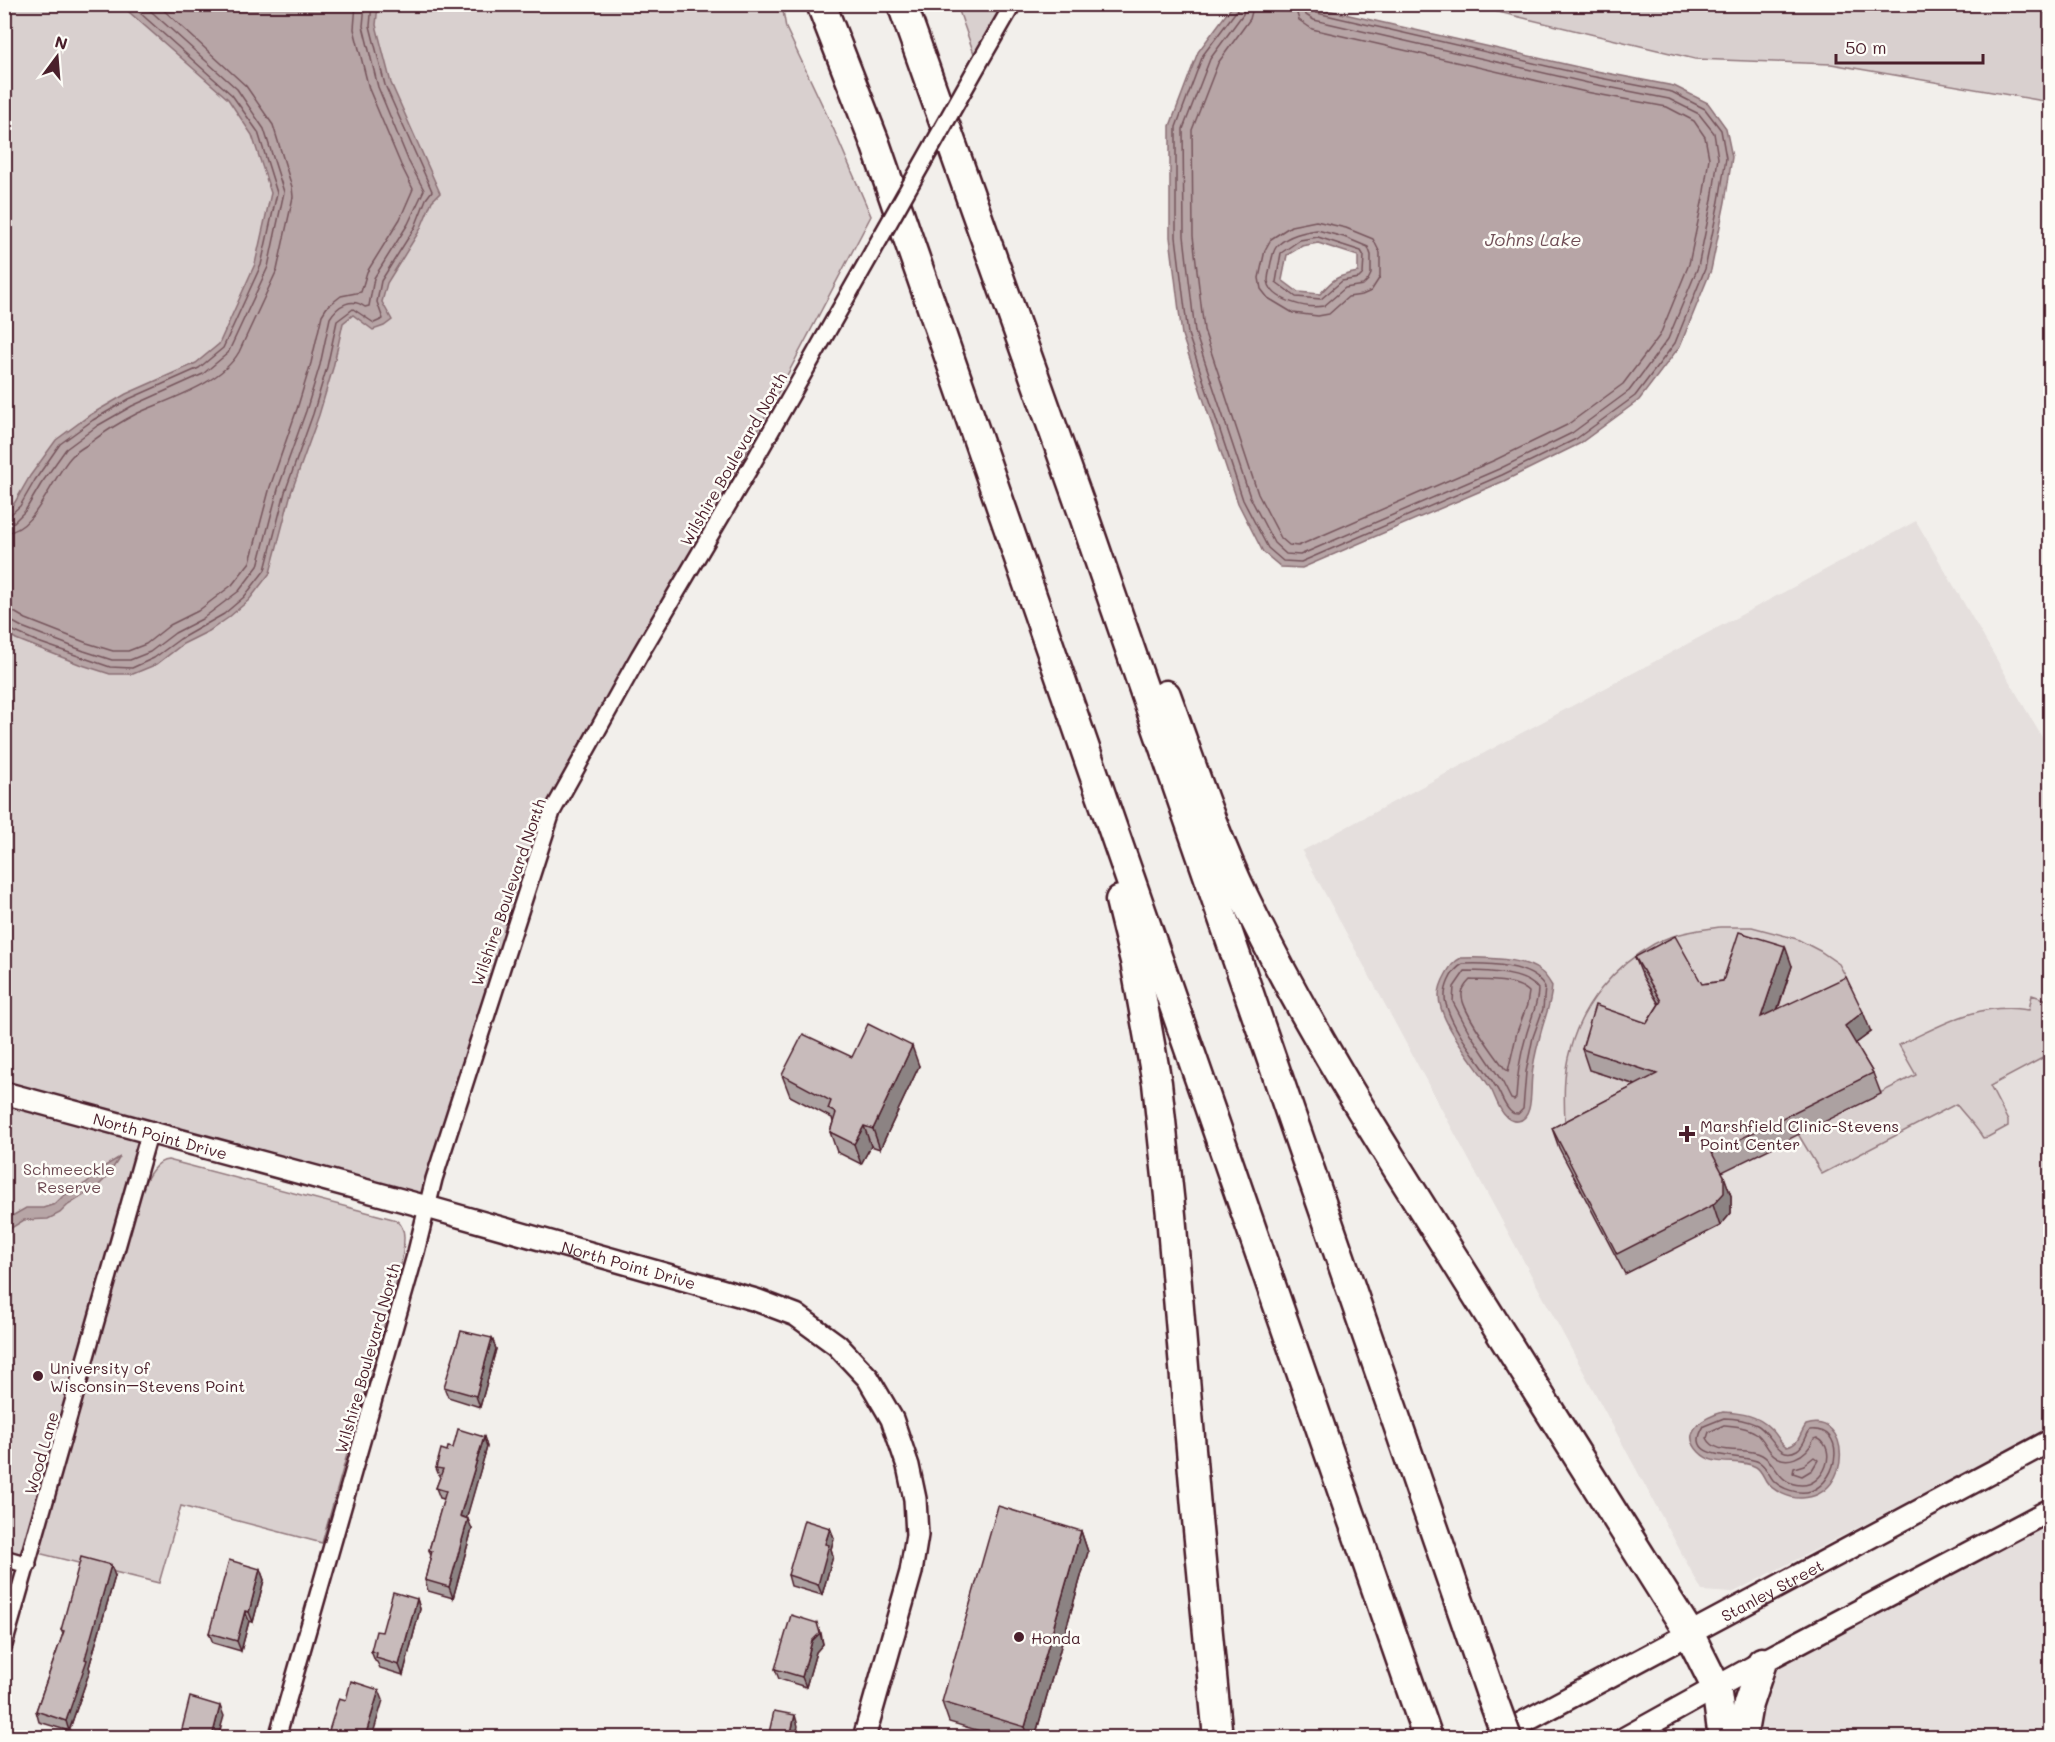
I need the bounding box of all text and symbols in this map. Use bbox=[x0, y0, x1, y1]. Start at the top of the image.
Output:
north arrow bbox=[27, 27, 87, 87]
scale bar bbox=[1836, 27, 1983, 65]
text: N bbox=[53, 30, 70, 54]
text: 50 m bbox=[1845, 35, 1887, 59]
water label: Johns Lake bbox=[1485, 227, 1581, 251]
street label: Wilshire Boulevard North bbox=[675, 368, 791, 550]
street label: Wilshire Boulevard North bbox=[466, 795, 550, 989]
street label: North Point Drive bbox=[91, 1107, 230, 1163]
place label: Marshfield Clinic-Stevens Point Center bbox=[1700, 1115, 1899, 1154]
marker: Marshfield Clinic-Stevens Point Center bbox=[1678, 1125, 1696, 1143]
park label: Schmeeckle Reserve bbox=[23, 1158, 115, 1197]
street label: North Point Drive bbox=[560, 1235, 698, 1293]
street label: Wilshire Boulevard North bbox=[330, 1260, 404, 1456]
place label: University of Wisconsin–Stevens Point bbox=[50, 1357, 245, 1396]
marker: University of Wisconsin–Stevens Point bbox=[31, 1369, 45, 1383]
street label: Wood Lane bbox=[19, 1409, 63, 1497]
street label: Stanley Street bbox=[1717, 1554, 1827, 1626]
place label: Honda bbox=[1031, 1627, 1081, 1648]
marker: Honda bbox=[1012, 1630, 1026, 1644]

